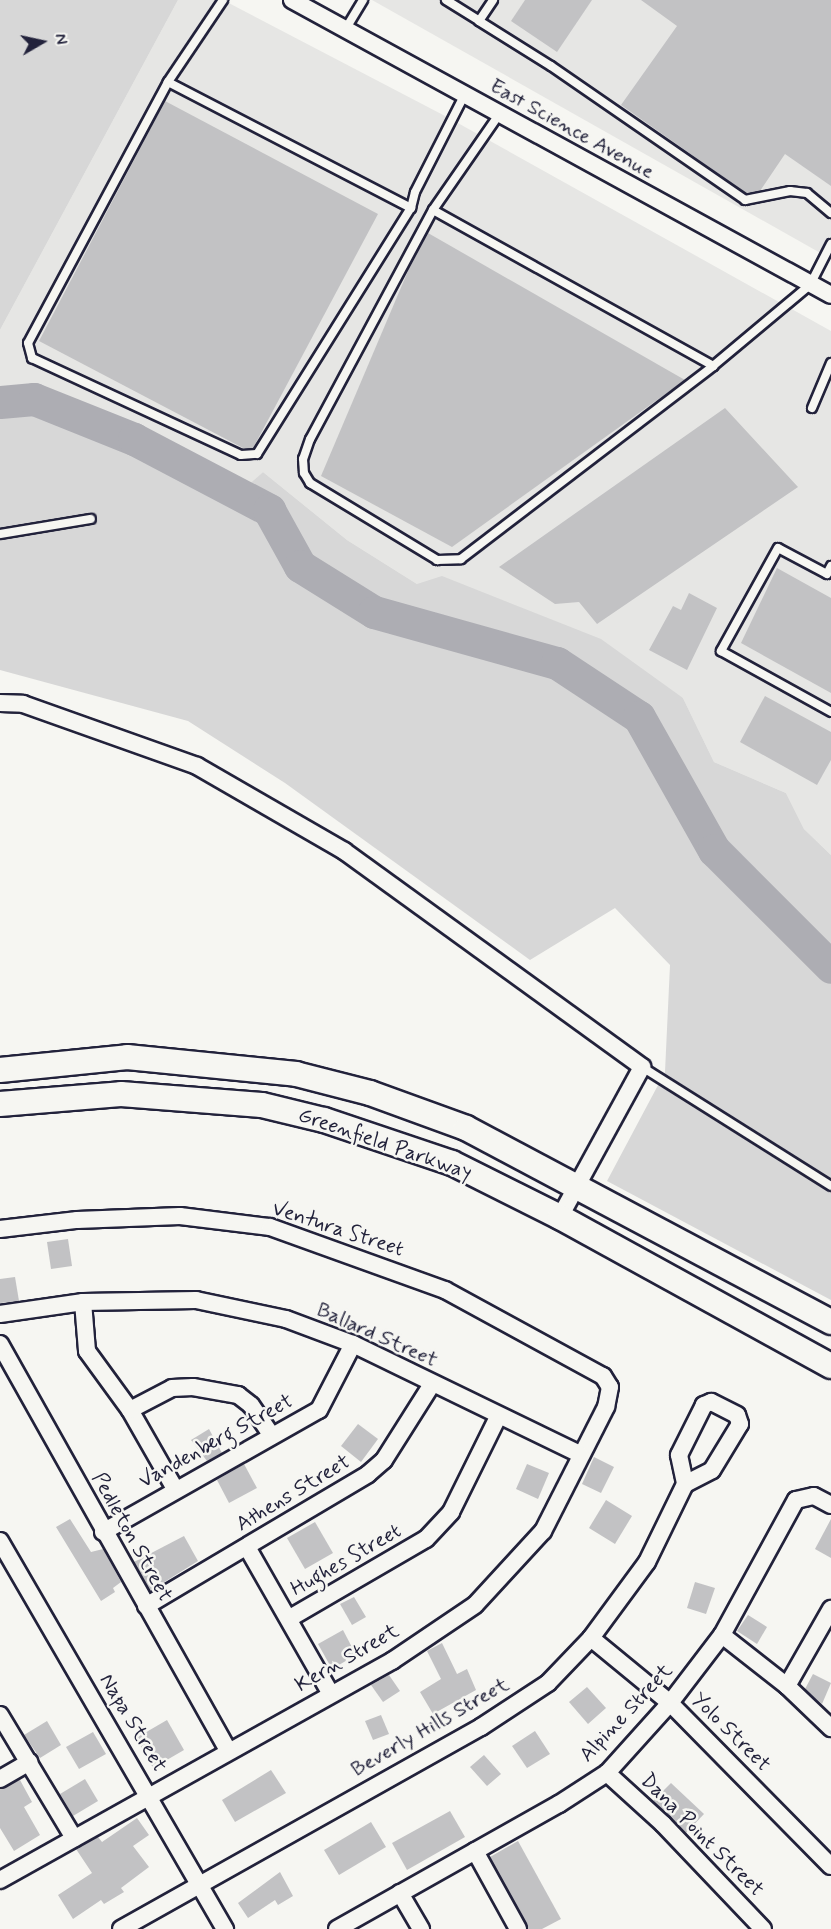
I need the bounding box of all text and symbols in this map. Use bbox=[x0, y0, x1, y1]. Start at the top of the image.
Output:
north arrow bbox=[12, 12, 72, 72]
text: N bbox=[49, 32, 71, 46]
street label: East Science Avenue bbox=[485, 73, 659, 185]
street label: Greenfield Parkway bbox=[297, 1103, 473, 1185]
street label: Ventura Street bbox=[267, 1195, 409, 1263]
street label: Ballard Street bbox=[313, 1297, 441, 1373]
street label: Vandenberg Street bbox=[135, 1389, 297, 1493]
street label: Athens Street bbox=[232, 1449, 354, 1537]
street label: Pedleton Street bbox=[86, 1468, 178, 1606]
street label: Hughes Street bbox=[285, 1517, 407, 1603]
street label: Kern Street bbox=[291, 1618, 403, 1698]
street label: Alpine Street bbox=[574, 1659, 678, 1767]
street label: Napa Street bbox=[94, 1670, 172, 1776]
street label: Beverly Hills Street bbox=[347, 1672, 513, 1782]
street label: Yolo Street bbox=[686, 1687, 776, 1777]
street label: Dana Point Street bbox=[635, 1768, 769, 1902]

